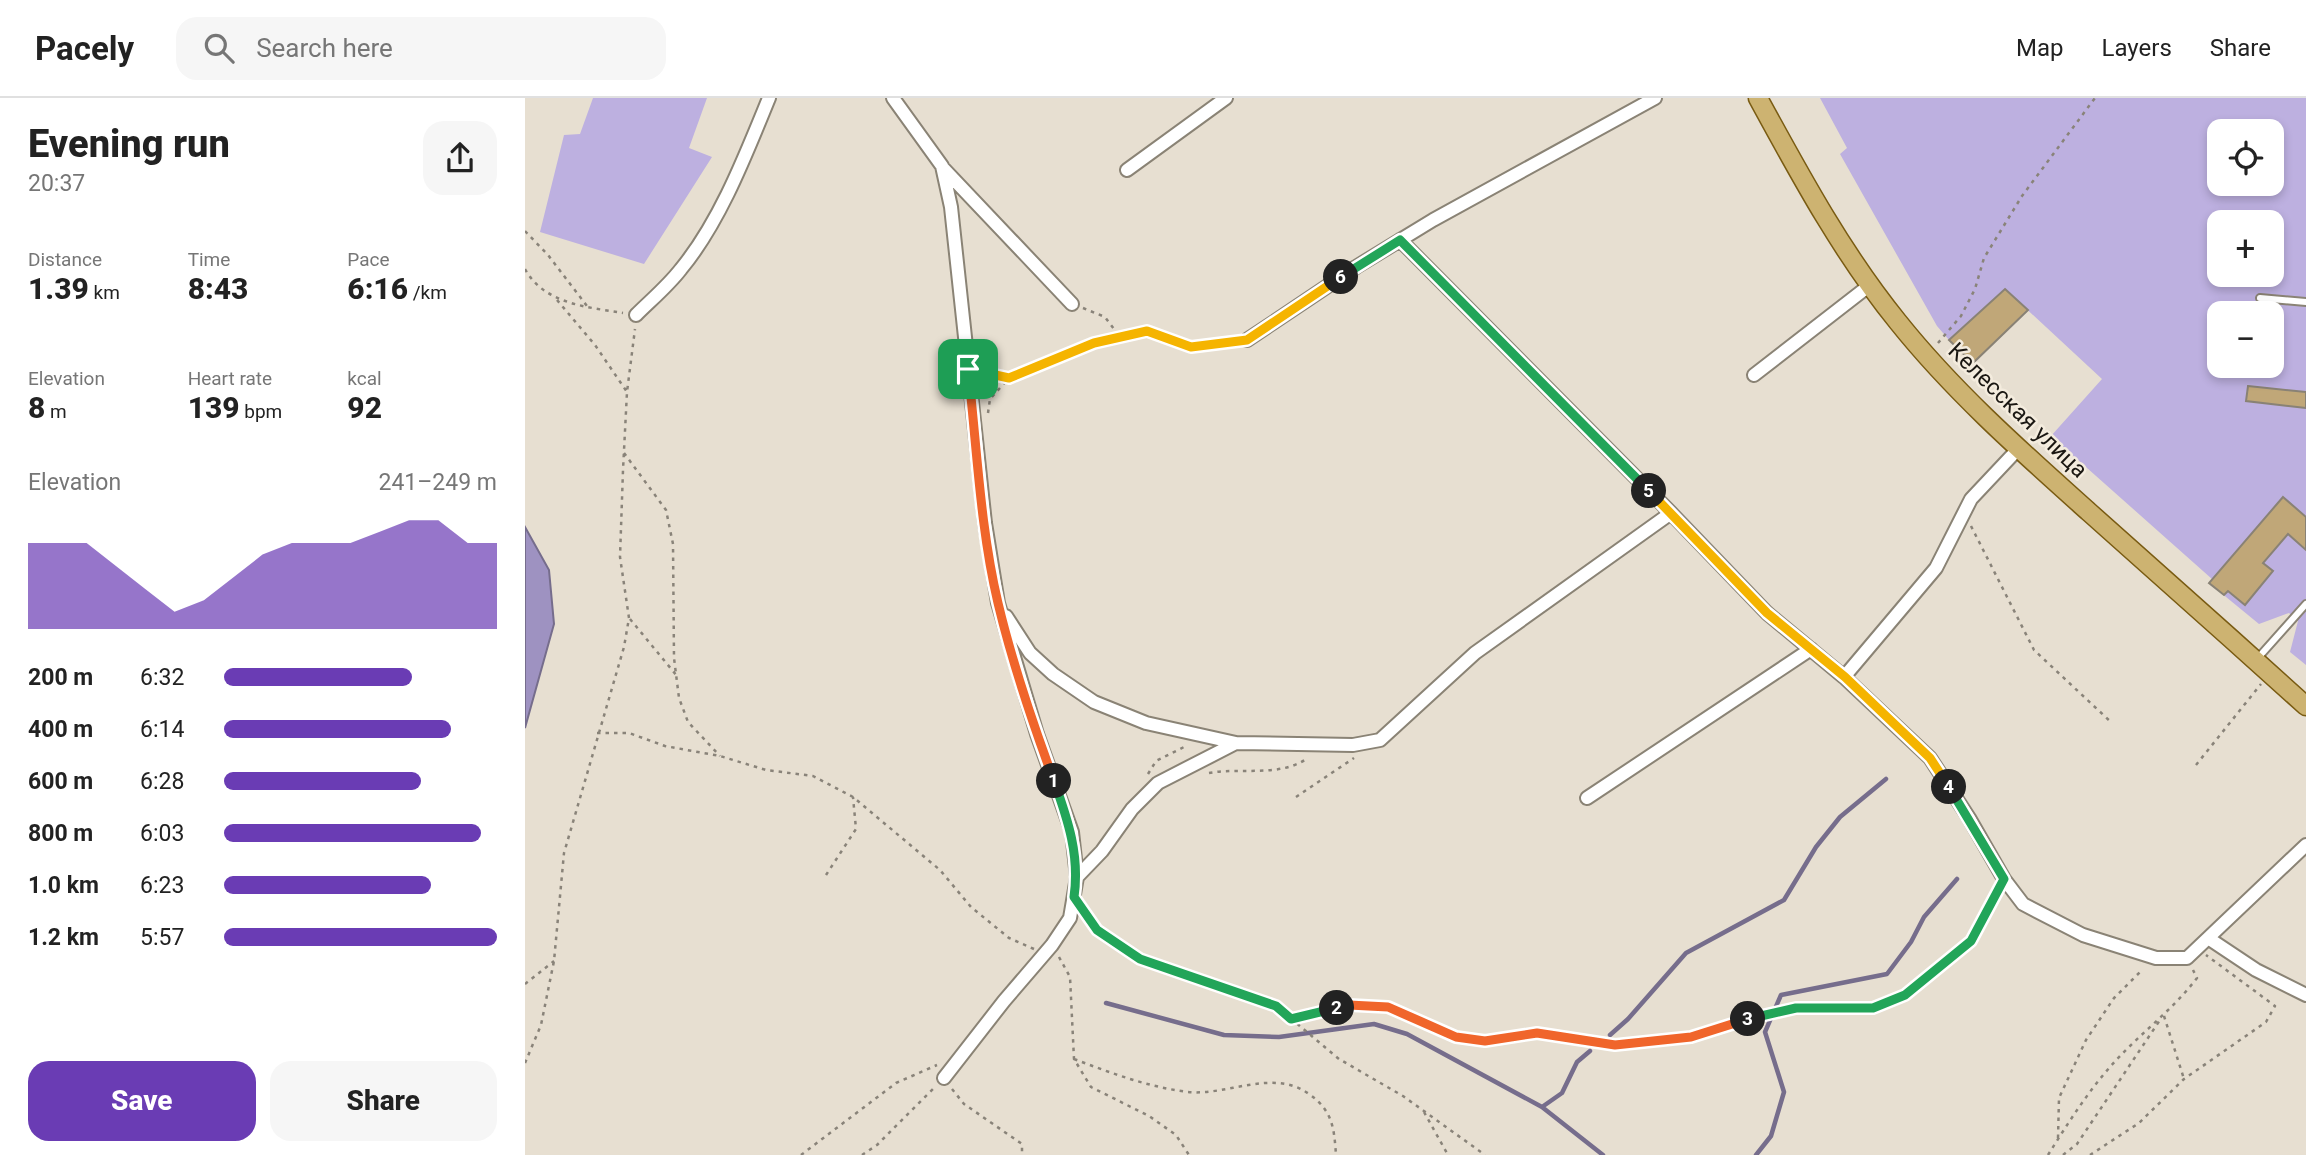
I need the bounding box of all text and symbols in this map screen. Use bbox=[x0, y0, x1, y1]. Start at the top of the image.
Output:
search box bbox=[176, 17, 666, 80]
text: Pacely bbox=[35, 29, 134, 68]
icon: search bbox=[200, 29, 238, 67]
text: Search here bbox=[256, 33, 393, 63]
text: Map bbox=[2016, 34, 2064, 62]
text: Layers bbox=[2102, 34, 2172, 62]
text: Share bbox=[2210, 34, 2271, 62]
map controls bbox=[2207, 119, 2284, 378]
button: locate bbox=[2207, 119, 2284, 196]
button: share bbox=[423, 121, 497, 195]
text: Evening run bbox=[28, 122, 230, 166]
text: 20:37 bbox=[28, 170, 85, 197]
button: + bbox=[2207, 210, 2284, 287]
text: Distance bbox=[28, 248, 102, 271]
text: Time bbox=[188, 248, 230, 271]
text: Pace bbox=[347, 248, 390, 271]
pin: 6 bbox=[1323, 260, 1359, 294]
text: 6 bbox=[1335, 265, 1346, 288]
text: 1.39 bbox=[28, 271, 89, 306]
text: 8:43 bbox=[188, 271, 248, 306]
text: 6:16 bbox=[347, 271, 408, 306]
text: km bbox=[89, 281, 120, 304]
text: /km bbox=[408, 281, 447, 304]
button: − bbox=[2207, 301, 2284, 378]
street label: Келесская улица bbox=[1943, 337, 2093, 484]
pin bbox=[938, 339, 998, 399]
icon: arrive bbox=[949, 350, 987, 388]
text: Elevation bbox=[28, 367, 105, 390]
text: Heart rate bbox=[188, 367, 272, 390]
text: kcal bbox=[347, 367, 382, 390]
text: 8 bbox=[28, 390, 45, 425]
text: 139 bbox=[188, 390, 240, 425]
text: 92 bbox=[347, 390, 382, 425]
text: m bbox=[45, 400, 67, 423]
text: bpm bbox=[240, 400, 282, 423]
text: Elevation bbox=[28, 469, 121, 496]
text: 241–249 m bbox=[378, 469, 497, 496]
pin: 5 bbox=[1631, 474, 1667, 508]
text: 5 bbox=[1643, 479, 1654, 502]
text: 200 m bbox=[28, 664, 93, 691]
text: 6:32 bbox=[140, 664, 184, 691]
text: 400 m bbox=[28, 716, 93, 743]
text: 6:14 bbox=[140, 716, 184, 743]
pin: 1 bbox=[1037, 764, 1071, 798]
text: 600 m bbox=[28, 768, 93, 795]
text: 6:28 bbox=[140, 768, 184, 795]
text: 1 bbox=[1048, 769, 1059, 792]
pin: 4 bbox=[1931, 770, 1967, 804]
text: 4 bbox=[1943, 775, 1954, 798]
text: 800 m bbox=[28, 820, 93, 847]
text: 6:03 bbox=[140, 820, 184, 847]
text: 1.0 km bbox=[28, 872, 99, 899]
text: 6:23 bbox=[140, 872, 184, 899]
text: 1.2 km bbox=[28, 924, 99, 951]
text: 5:57 bbox=[140, 924, 184, 951]
pin: 2 bbox=[1319, 990, 1355, 1026]
text: 2 bbox=[1331, 996, 1342, 1019]
pin: 3 bbox=[1731, 1002, 1765, 1037]
text: 3 bbox=[1742, 1007, 1753, 1030]
button: Save bbox=[28, 1061, 256, 1141]
button: Share bbox=[270, 1061, 497, 1141]

